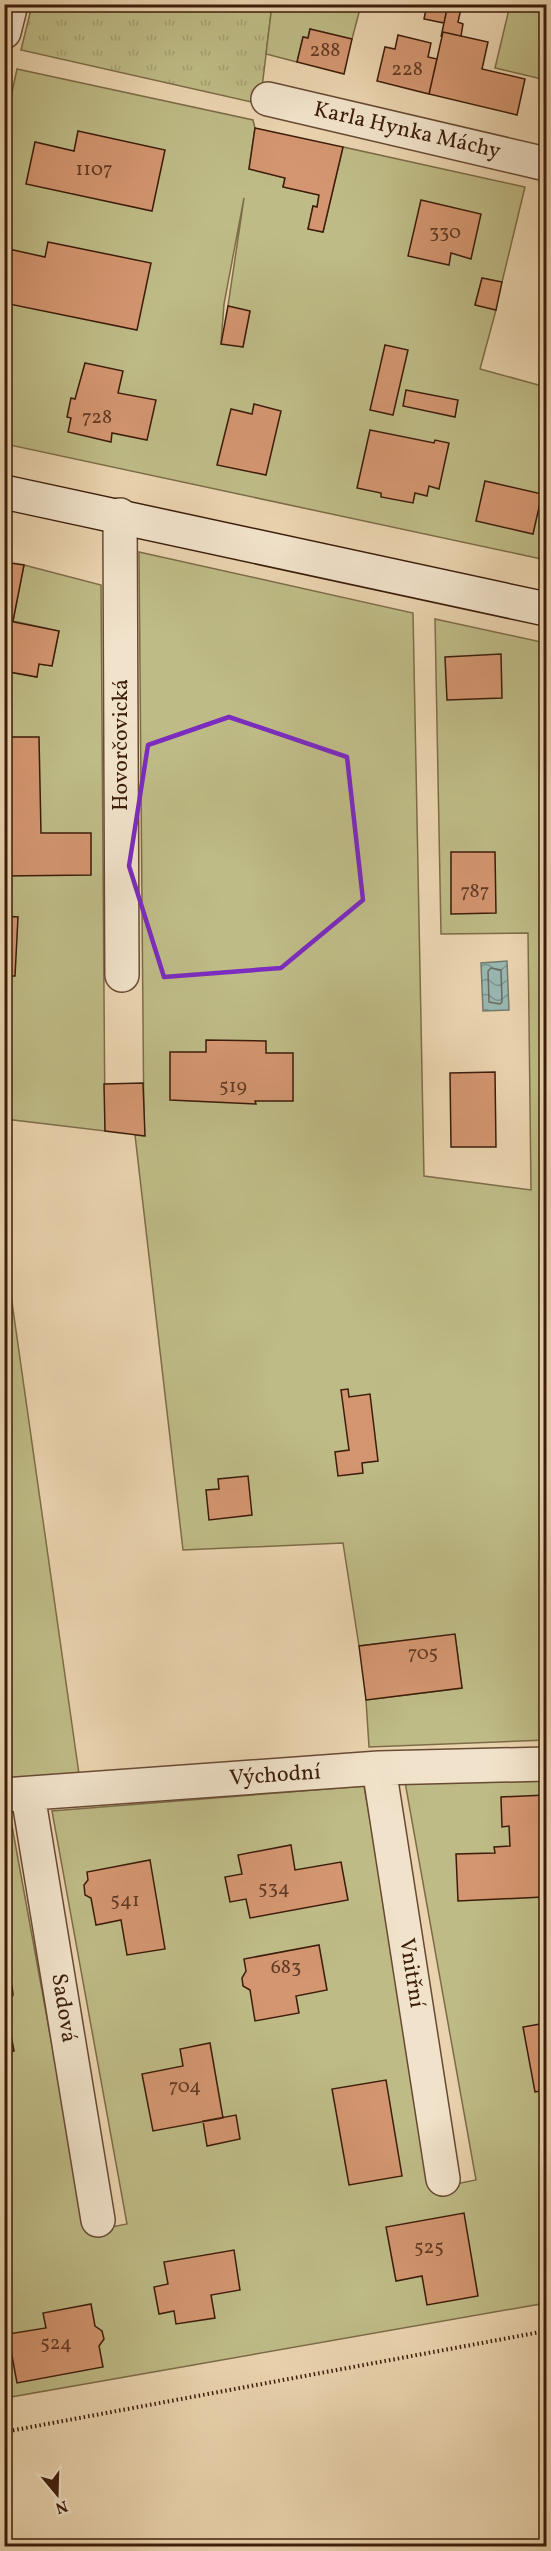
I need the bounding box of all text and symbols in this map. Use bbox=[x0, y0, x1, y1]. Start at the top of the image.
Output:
house number: 288 bbox=[309, 37, 341, 65]
house number: 228 bbox=[391, 56, 423, 84]
street label: Karla Hynka Máchy bbox=[311, 94, 504, 168]
house number: 1107 bbox=[75, 156, 113, 184]
house number: 330 bbox=[429, 219, 461, 247]
house number: 728 bbox=[82, 404, 112, 432]
street label: Hovorčovická bbox=[106, 679, 137, 811]
house number: 787 bbox=[461, 878, 489, 906]
house number: 519 bbox=[219, 1073, 247, 1101]
house number: 705 bbox=[408, 1640, 438, 1668]
street label: Východní bbox=[228, 1757, 322, 1795]
house number: 534 bbox=[258, 1875, 290, 1903]
house number: 541 bbox=[110, 1887, 140, 1915]
street label: Vnitřní bbox=[390, 1936, 432, 2010]
house number: 683 bbox=[271, 1954, 301, 1982]
street label: Sadová bbox=[42, 1971, 84, 2045]
house number: 704 bbox=[169, 2073, 201, 2101]
house number: 525 bbox=[414, 2234, 444, 2262]
house number: 524 bbox=[40, 2330, 72, 2358]
north arrow bbox=[27, 2464, 87, 2524]
text: N bbox=[52, 2494, 70, 2519]

